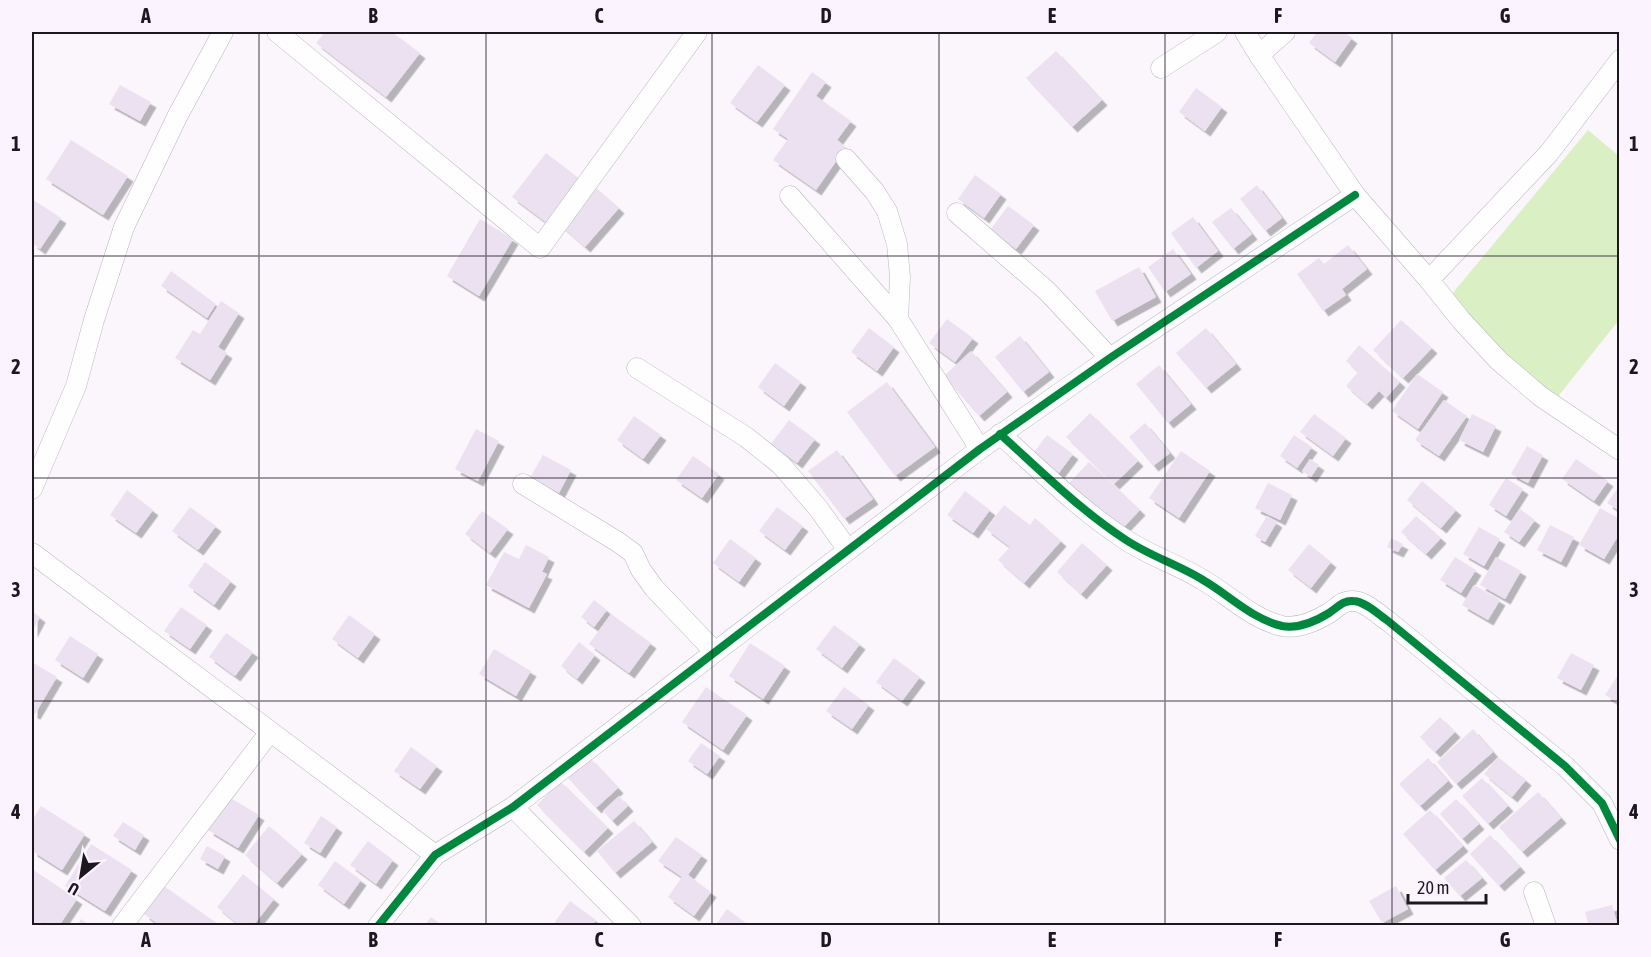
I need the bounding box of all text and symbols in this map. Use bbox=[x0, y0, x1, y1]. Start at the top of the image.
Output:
text: A bbox=[140, 4, 151, 27]
text: B bbox=[368, 4, 378, 27]
text: C bbox=[595, 4, 604, 27]
text: D bbox=[820, 4, 832, 27]
text: E bbox=[1048, 4, 1057, 27]
text: F bbox=[1274, 4, 1282, 27]
text: G bbox=[1500, 4, 1511, 27]
text: 1 bbox=[11, 132, 21, 155]
text: 1 bbox=[1629, 132, 1639, 155]
text: 2 bbox=[11, 355, 21, 378]
text: 2 bbox=[1629, 355, 1639, 378]
text: 3 bbox=[11, 578, 21, 601]
text: 3 bbox=[1629, 578, 1639, 601]
text: 4 bbox=[10, 800, 21, 823]
text: 4 bbox=[1628, 800, 1639, 823]
north arrow bbox=[51, 846, 111, 906]
scale bar bbox=[1408, 867, 1486, 905]
text: 20 m bbox=[1417, 877, 1449, 898]
text: U bbox=[65, 879, 82, 899]
text: A bbox=[140, 928, 151, 951]
text: B bbox=[368, 928, 378, 951]
text: C bbox=[595, 928, 604, 951]
text: D bbox=[820, 928, 832, 951]
text: E bbox=[1048, 928, 1057, 951]
text: F bbox=[1274, 928, 1282, 951]
text: G bbox=[1500, 928, 1511, 951]

